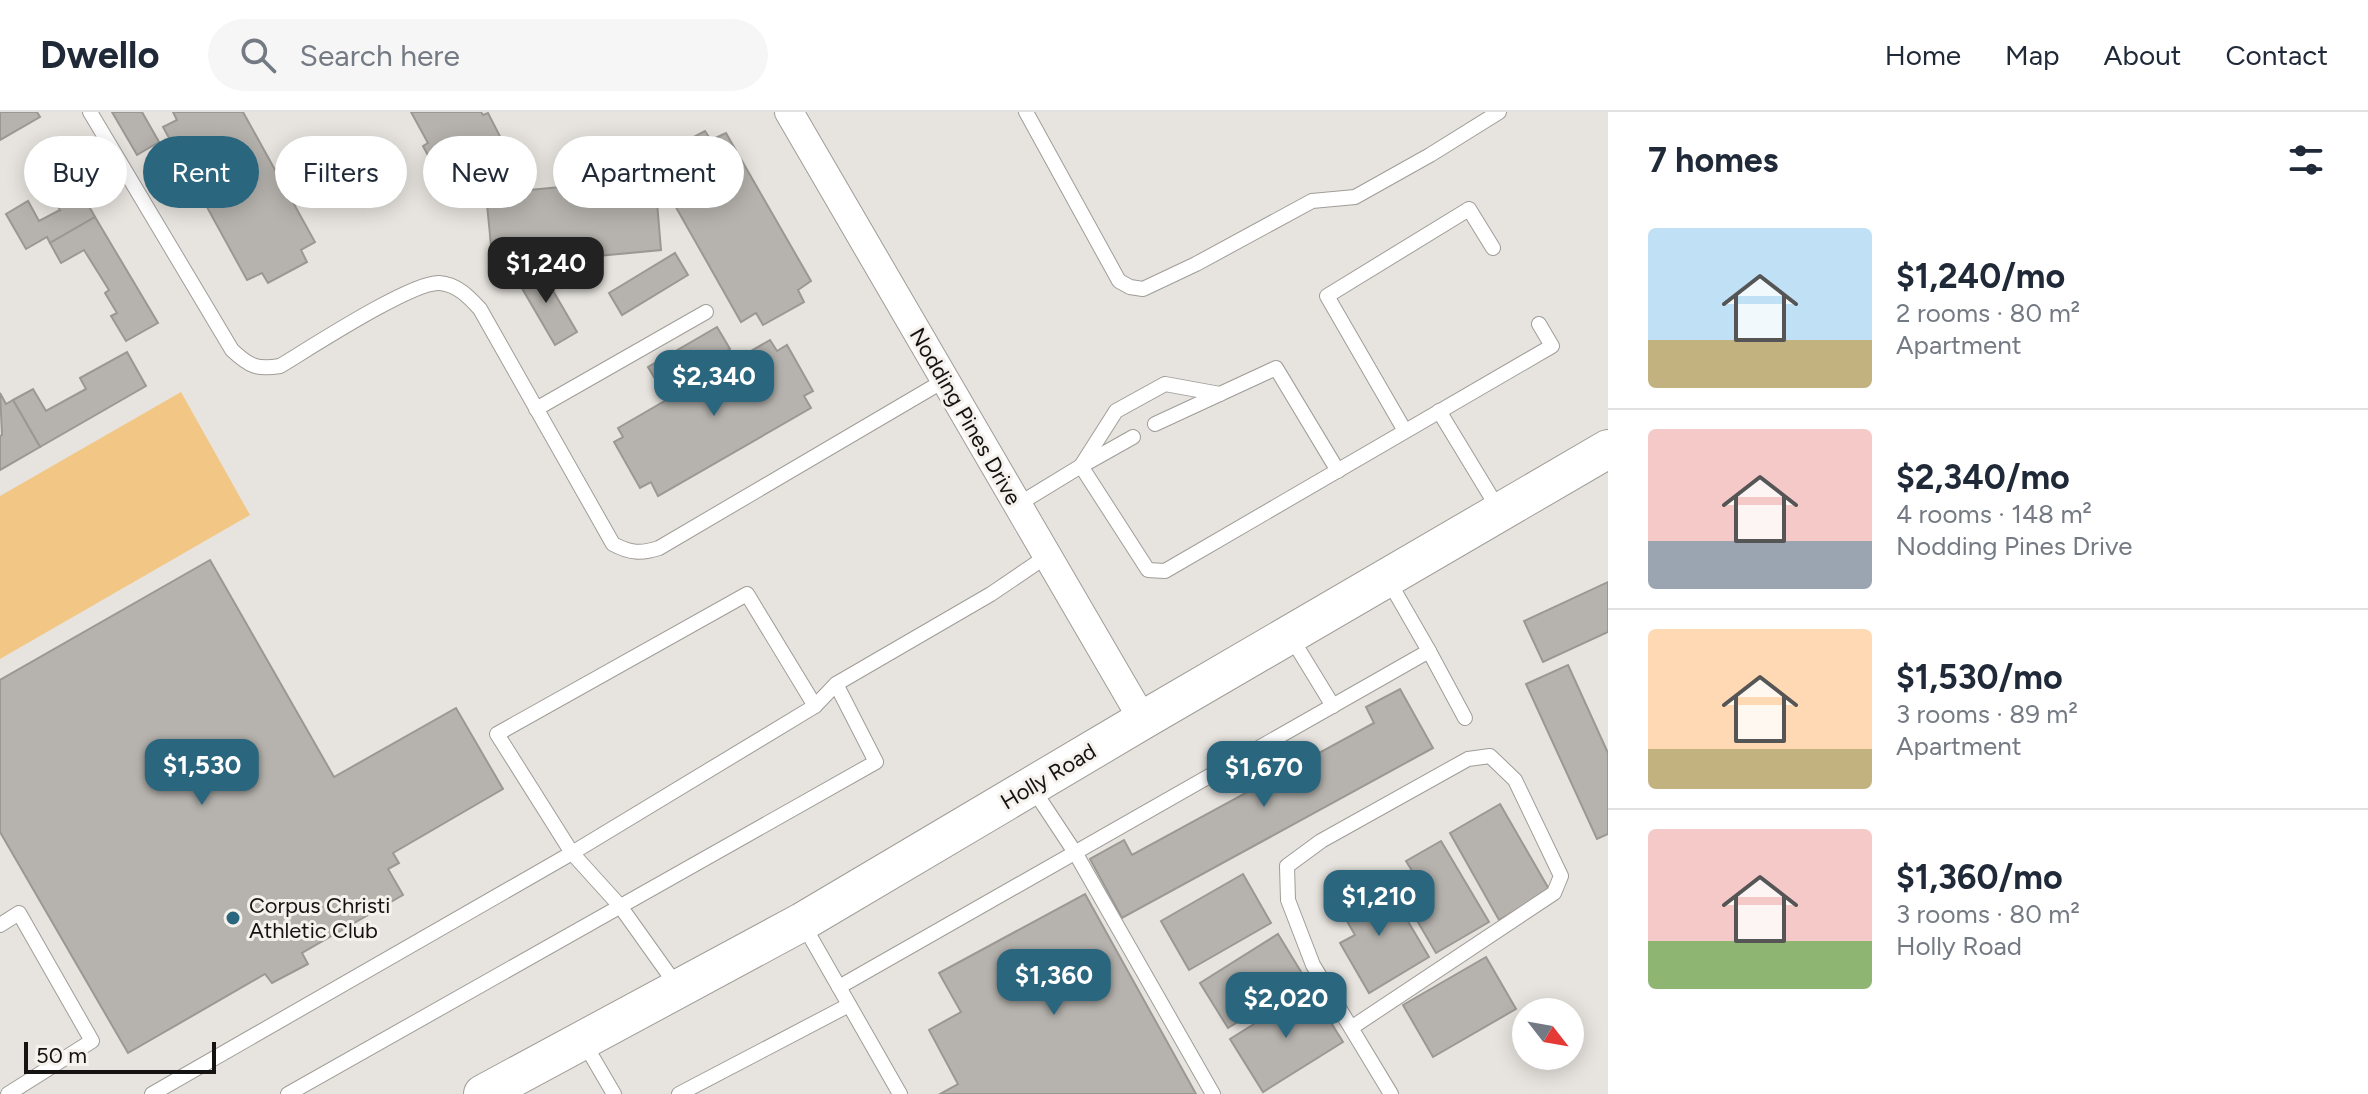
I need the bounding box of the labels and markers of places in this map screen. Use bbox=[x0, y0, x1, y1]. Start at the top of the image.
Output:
pin: $1,240 bbox=[481, 237, 611, 305]
pin: $2,340 bbox=[649, 350, 779, 418]
pin: $1,530 bbox=[137, 739, 267, 807]
pin: $1,670 bbox=[1199, 741, 1329, 809]
pin: $1,210 bbox=[1314, 870, 1444, 938]
place label: Corpus Christi Athletic Club bbox=[249, 892, 390, 944]
marker: Corpus Christi Athletic Club bbox=[224, 909, 242, 927]
pin: $1,360 bbox=[989, 949, 1119, 1017]
pin: $2,020 bbox=[1221, 972, 1351, 1040]

